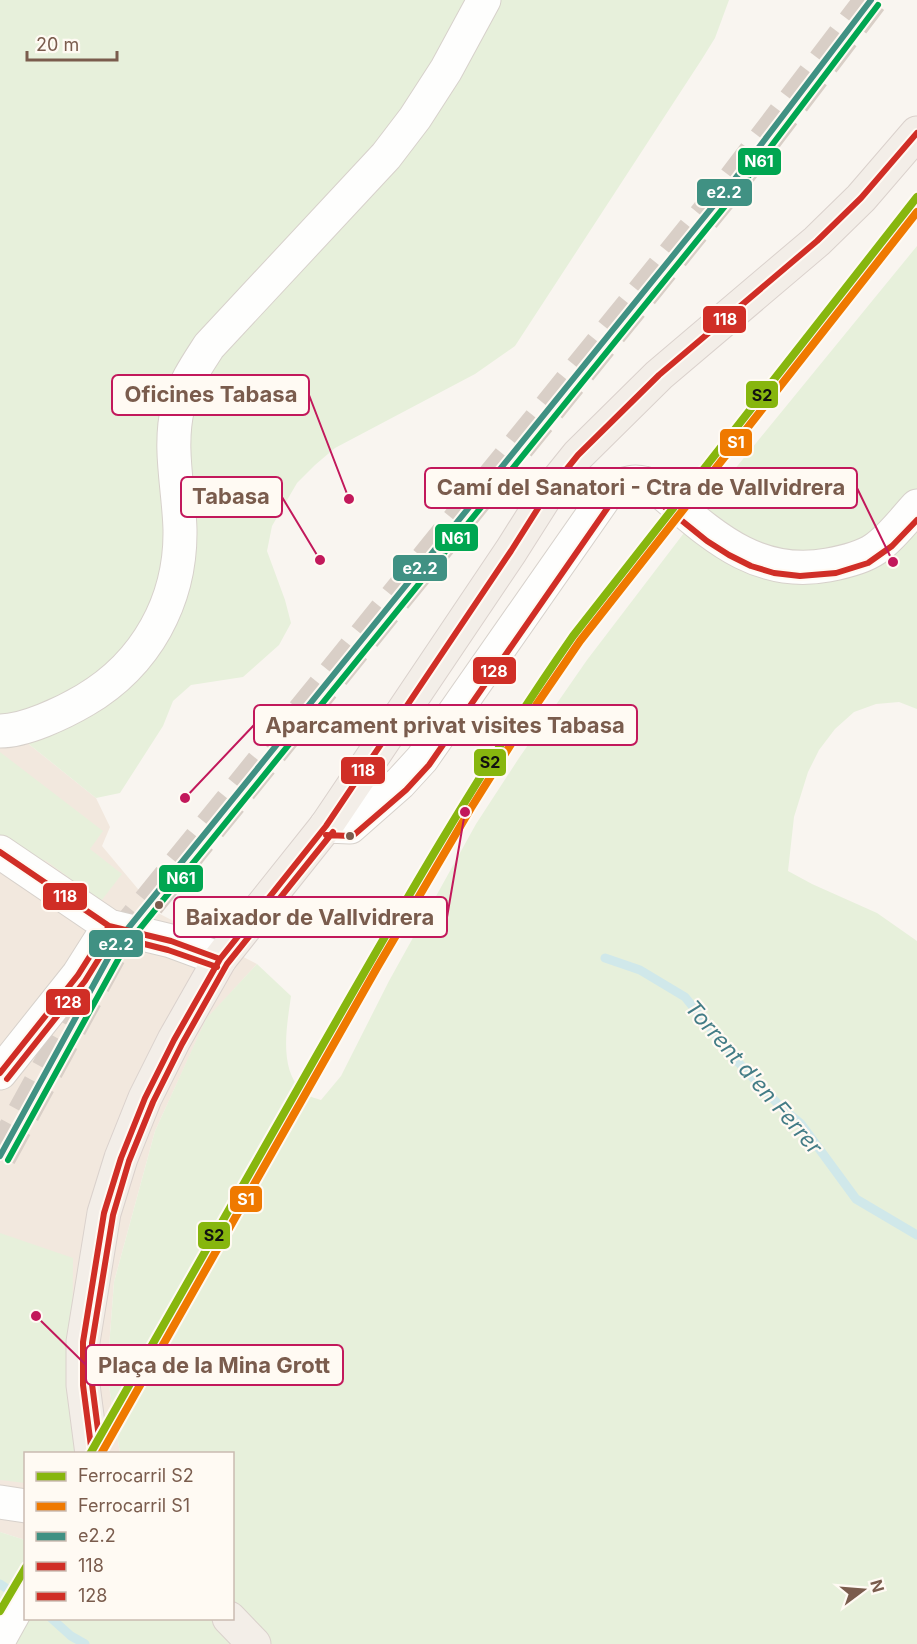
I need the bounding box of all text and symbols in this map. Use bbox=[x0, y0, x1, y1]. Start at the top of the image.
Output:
scale bar bbox=[27, 24, 117, 62]
text: 20 m bbox=[36, 34, 79, 55]
line badge: N61 bbox=[737, 147, 782, 176]
text: N61 bbox=[744, 151, 774, 171]
line badge: e2.2 bbox=[696, 178, 753, 207]
text: e2.2 bbox=[706, 182, 742, 202]
line badge: 118 bbox=[702, 305, 747, 334]
text: 118 bbox=[713, 309, 737, 329]
callout: Oficines Tabasa bbox=[112, 375, 309, 415]
line badge: S2 bbox=[745, 380, 779, 409]
text: Oficines Tabasa bbox=[125, 381, 297, 407]
text: S2 bbox=[752, 385, 772, 405]
line badge: S1 bbox=[719, 428, 753, 457]
text: S1 bbox=[727, 432, 745, 452]
callout: Camí del Sanatori - Ctra de Vallvidrera bbox=[425, 468, 857, 508]
text: Camí del Sanatori - Ctra de Vallvidrera bbox=[437, 474, 845, 500]
callout: Tabasa bbox=[181, 477, 282, 517]
text: Tabasa bbox=[192, 483, 270, 509]
line badge: N61 bbox=[434, 523, 479, 552]
text: N61 bbox=[441, 528, 471, 548]
line badge: e2.2 bbox=[392, 554, 448, 582]
text: e2.2 bbox=[402, 558, 438, 578]
line badge: 128 bbox=[472, 656, 517, 685]
text: 128 bbox=[480, 661, 508, 681]
callout: Aparcament privat visites Tabasa bbox=[254, 705, 637, 745]
text: Aparcament privat visites Tabasa bbox=[265, 712, 625, 738]
line badge: S2 bbox=[473, 748, 507, 777]
text: S2 bbox=[480, 752, 500, 772]
line badge: 118 bbox=[340, 756, 386, 785]
text: 118 bbox=[351, 760, 375, 780]
unlabelled marker bbox=[344, 830, 356, 842]
line badge: N61 bbox=[158, 864, 204, 893]
text: N61 bbox=[166, 868, 196, 888]
line badge: 118 bbox=[42, 882, 88, 911]
text: 118 bbox=[53, 886, 77, 906]
callout: Baixador de Vallvidrera bbox=[174, 897, 447, 937]
unlabelled marker bbox=[153, 899, 165, 911]
text: Baixador de Vallvidrera bbox=[186, 904, 434, 930]
line badge: e2.2 bbox=[88, 929, 144, 958]
text: e2.2 bbox=[98, 934, 134, 954]
line badge: 128 bbox=[45, 988, 91, 1016]
text: 128 bbox=[54, 992, 82, 1012]
water label: Torrent d'en Ferrer bbox=[680, 995, 828, 1160]
line badge: S1 bbox=[229, 1185, 263, 1213]
text: S1 bbox=[237, 1189, 255, 1209]
line badge: S2 bbox=[197, 1221, 231, 1250]
text: S2 bbox=[204, 1225, 224, 1245]
callout: Plaça de la Mina Grott bbox=[86, 1345, 343, 1385]
text: Plaça de la Mina Grott bbox=[98, 1352, 330, 1378]
legend bbox=[24, 1452, 234, 1620]
text: Ferrocarril S2 bbox=[78, 1465, 194, 1486]
text: Ferrocarril S1 bbox=[78, 1495, 190, 1516]
text: e2.2 bbox=[78, 1525, 116, 1546]
text: 118 bbox=[78, 1555, 104, 1576]
north arrow bbox=[833, 1560, 893, 1620]
text: N bbox=[866, 1577, 889, 1594]
text: 128 bbox=[78, 1585, 107, 1606]

